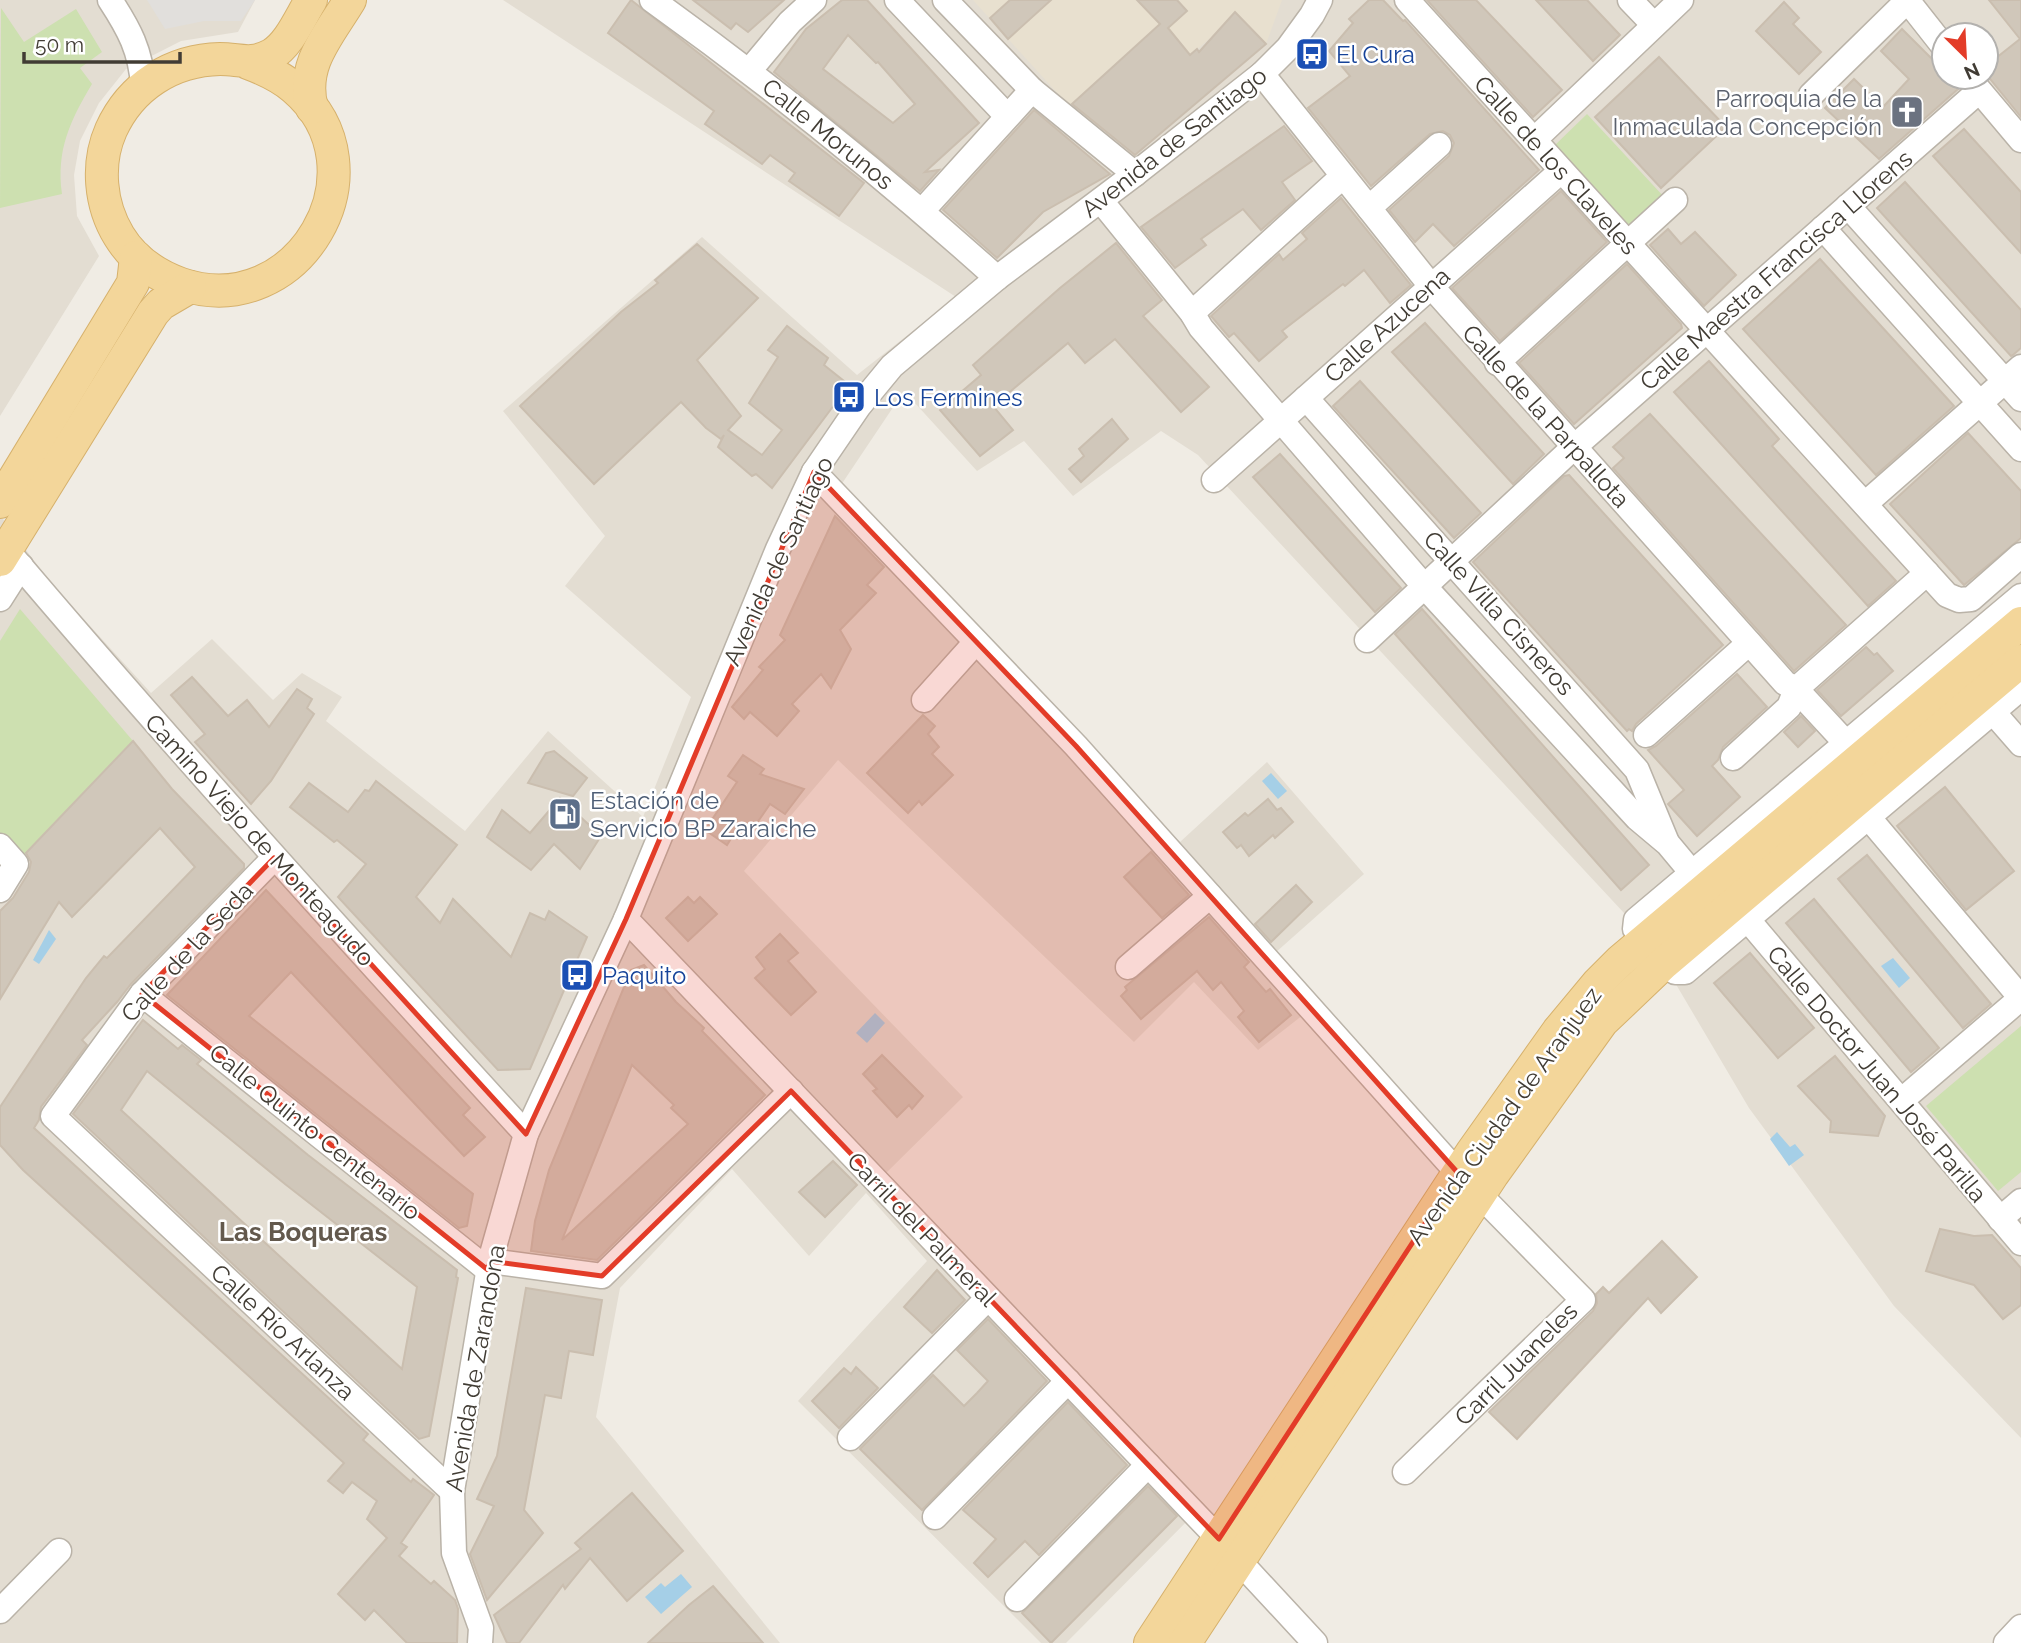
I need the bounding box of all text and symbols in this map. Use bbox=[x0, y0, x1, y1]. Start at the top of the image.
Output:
scale bar bbox=[24, 21, 180, 65]
north arrow bbox=[1930, 21, 2000, 91]
text: 50 m bbox=[35, 32, 84, 57]
bus stop icon: El Cura bbox=[1293, 35, 1331, 73]
place label: El Cura bbox=[1336, 40, 1415, 69]
text: N bbox=[1961, 59, 1983, 85]
street label: Avenida de Santiago bbox=[1075, 61, 1273, 223]
street label: Calle de los Claveles bbox=[1468, 70, 1644, 260]
street label: Calle Morunos bbox=[757, 72, 899, 196]
place label: Parroquia de la Inmaculada Concepción bbox=[1612, 84, 1882, 141]
church icon: Parroquia de la Inmaculada Concepción bbox=[1888, 93, 1926, 131]
street label: Calle Maestra Francisca Llorens bbox=[1634, 144, 1918, 396]
street label: Calle Azucena bbox=[1318, 261, 1456, 389]
street label: Calle de la Parpallota bbox=[1456, 319, 1636, 513]
bus stop icon: Los Fermines bbox=[830, 378, 868, 416]
place label: Los Fermines bbox=[874, 383, 1023, 412]
street label: Avenida de Santiago bbox=[717, 452, 839, 670]
street label: Calle Villa Cisneros bbox=[1418, 525, 1580, 701]
street label: Camino Viejo de Monteagudo bbox=[139, 708, 381, 972]
place label: Estación de Servicio BP Zaraiche bbox=[590, 786, 816, 843]
fuel station icon: Estación de Servicio BP Zaraiche bbox=[546, 795, 584, 833]
street label: Calle de la Seda bbox=[115, 876, 259, 1028]
street label: Calle Doctor Juan José Parilla bbox=[1761, 940, 1993, 1208]
bus stop icon: Paquito bbox=[558, 956, 596, 994]
place label: Paquito bbox=[602, 961, 686, 990]
street label: Avenida Ciudad de Aranjuez bbox=[1401, 981, 1607, 1251]
street label: Calle Quinto Centenario bbox=[203, 1038, 427, 1226]
street label: Carril del Palmeral bbox=[841, 1146, 1003, 1312]
district label: Las Boqueras bbox=[219, 1217, 387, 1247]
street label: Avenida de Zarandona bbox=[439, 1242, 511, 1494]
street label: Calle Río Arlanza bbox=[205, 1258, 361, 1406]
street label: Carril Juaneles bbox=[1448, 1296, 1584, 1432]

